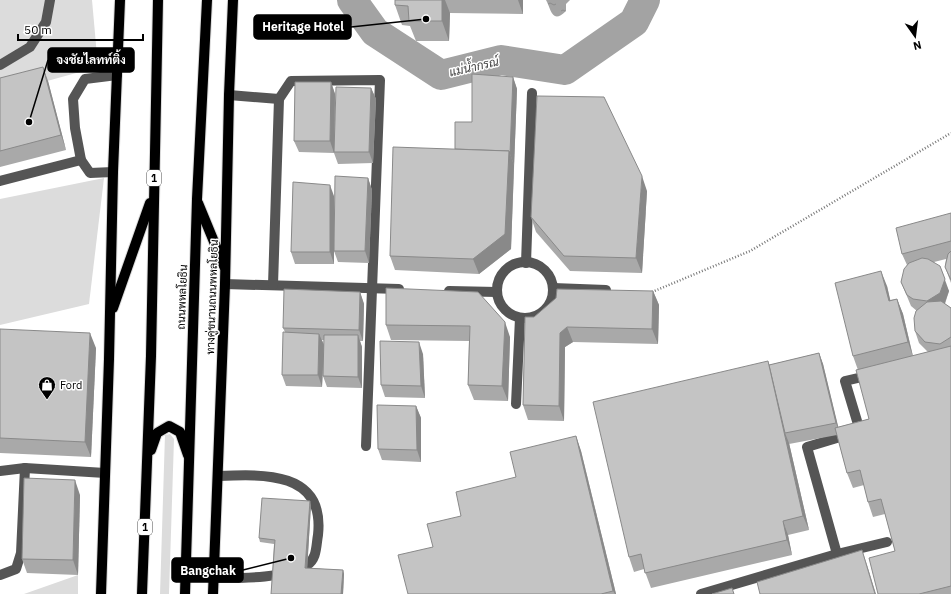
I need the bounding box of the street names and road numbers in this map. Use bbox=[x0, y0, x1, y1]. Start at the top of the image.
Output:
road number: 1 bbox=[147, 170, 161, 186]
street label: ทางคู่ขนานถนนพหลโยธิน bbox=[202, 239, 222, 355]
street label: ถนนพหลโยธิน bbox=[173, 264, 190, 330]
road number: 1 bbox=[138, 519, 152, 535]

